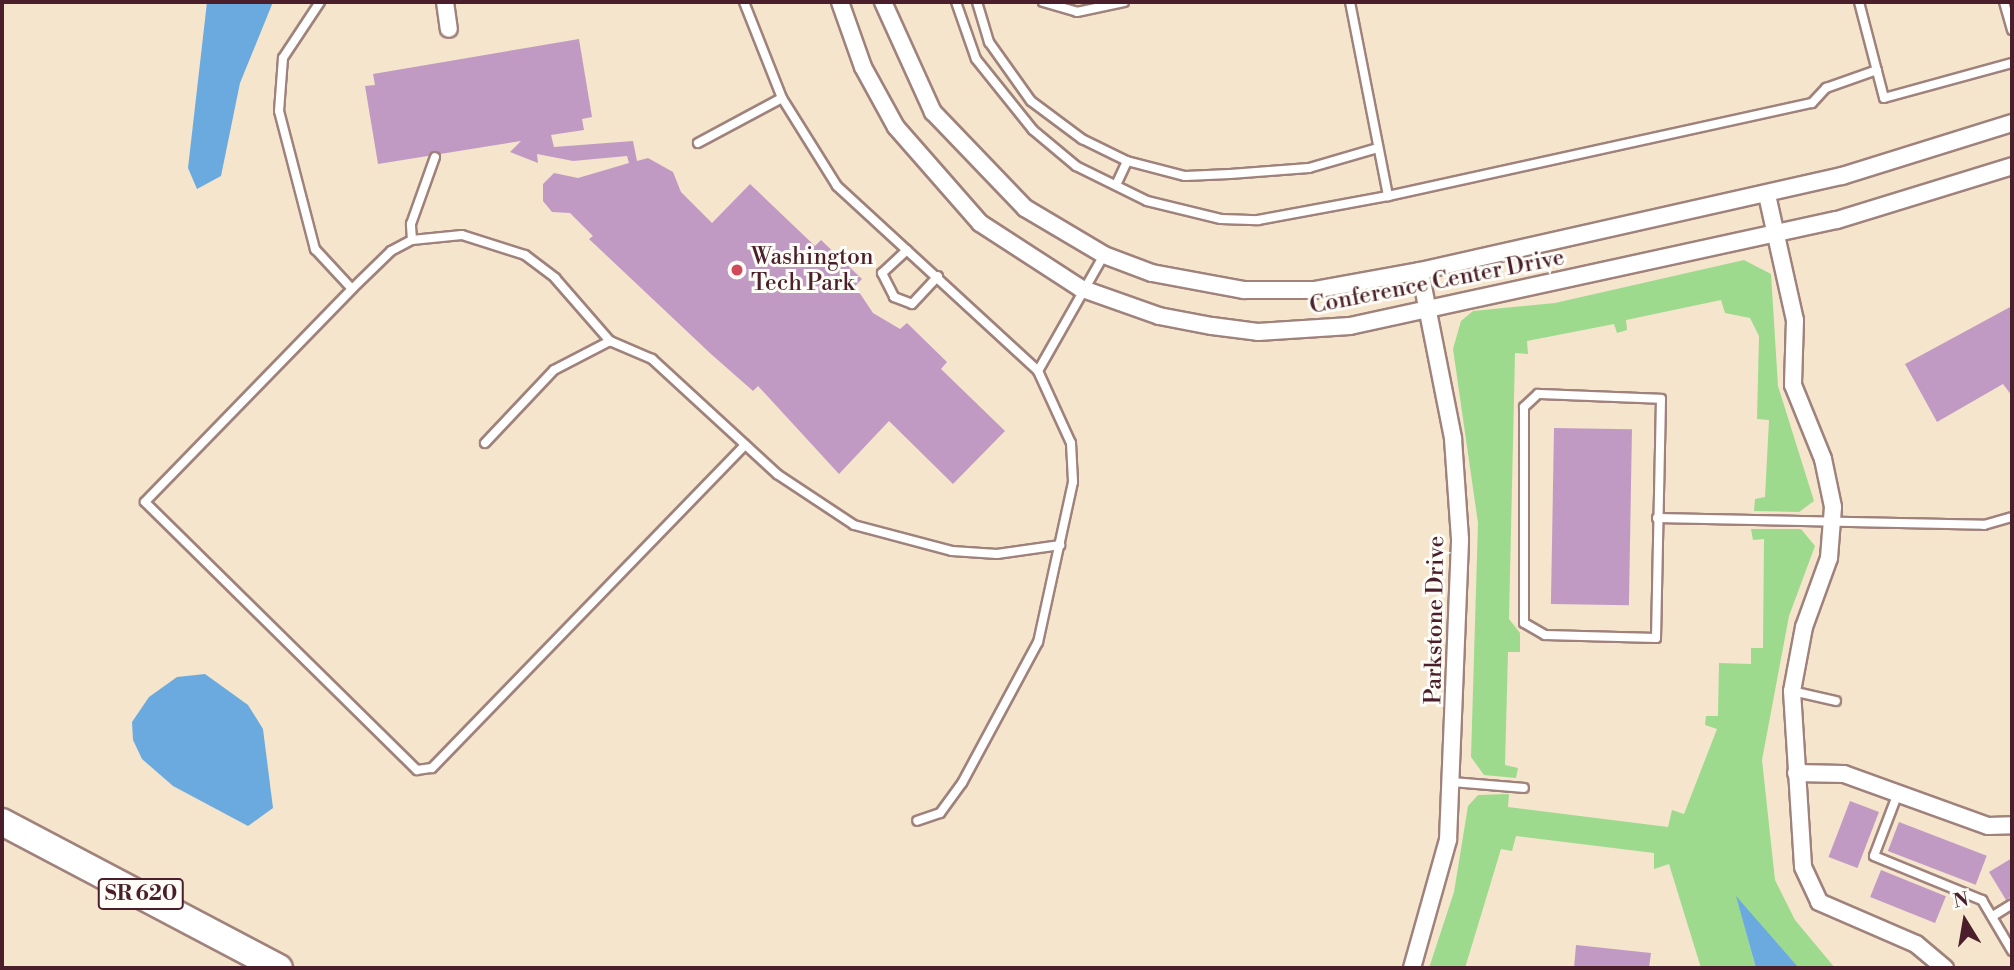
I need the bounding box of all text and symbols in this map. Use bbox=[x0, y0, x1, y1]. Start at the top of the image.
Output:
place label: Washington Tech Park bbox=[751, 243, 874, 297]
street label: Conference Center Drive bbox=[1307, 244, 1567, 320]
marker: Washington Tech Park bbox=[729, 262, 745, 278]
street label: Parkstone Drive bbox=[1420, 536, 1450, 704]
road number: SR 620 bbox=[97, 876, 185, 912]
north arrow bbox=[1930, 886, 2000, 956]
text: N bbox=[1951, 887, 1971, 914]

